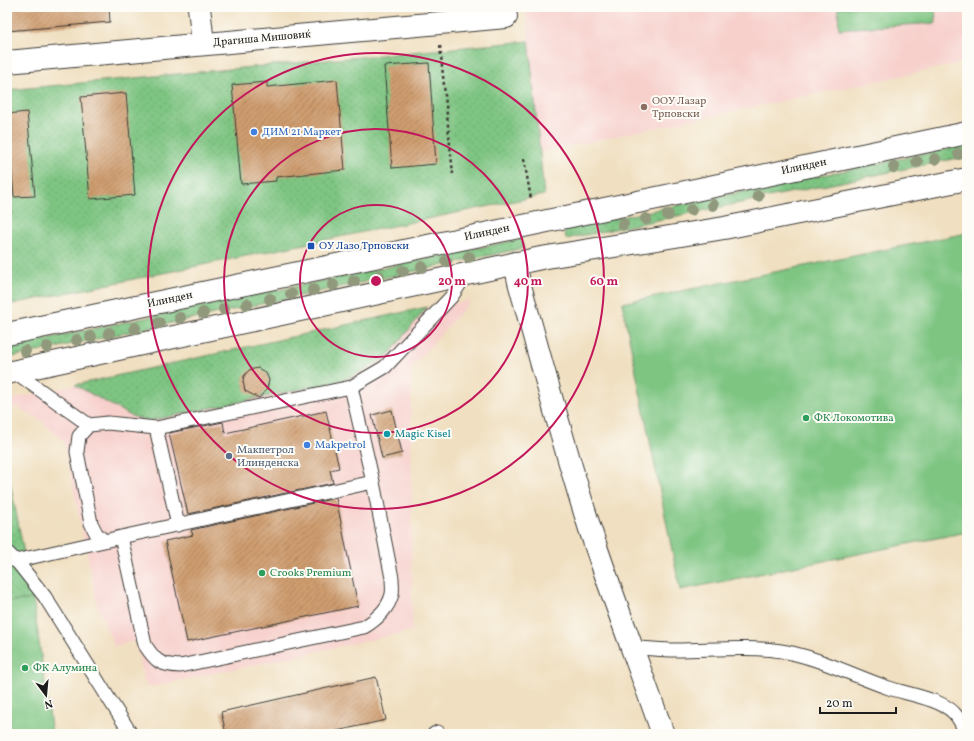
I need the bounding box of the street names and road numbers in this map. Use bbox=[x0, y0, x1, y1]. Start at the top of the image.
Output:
street label: Драгиша Мишовиќ bbox=[212, 27, 312, 51]
street label: Илинден bbox=[780, 155, 828, 179]
street label: Илинден bbox=[463, 221, 511, 245]
street label: Илинден bbox=[146, 288, 194, 312]

